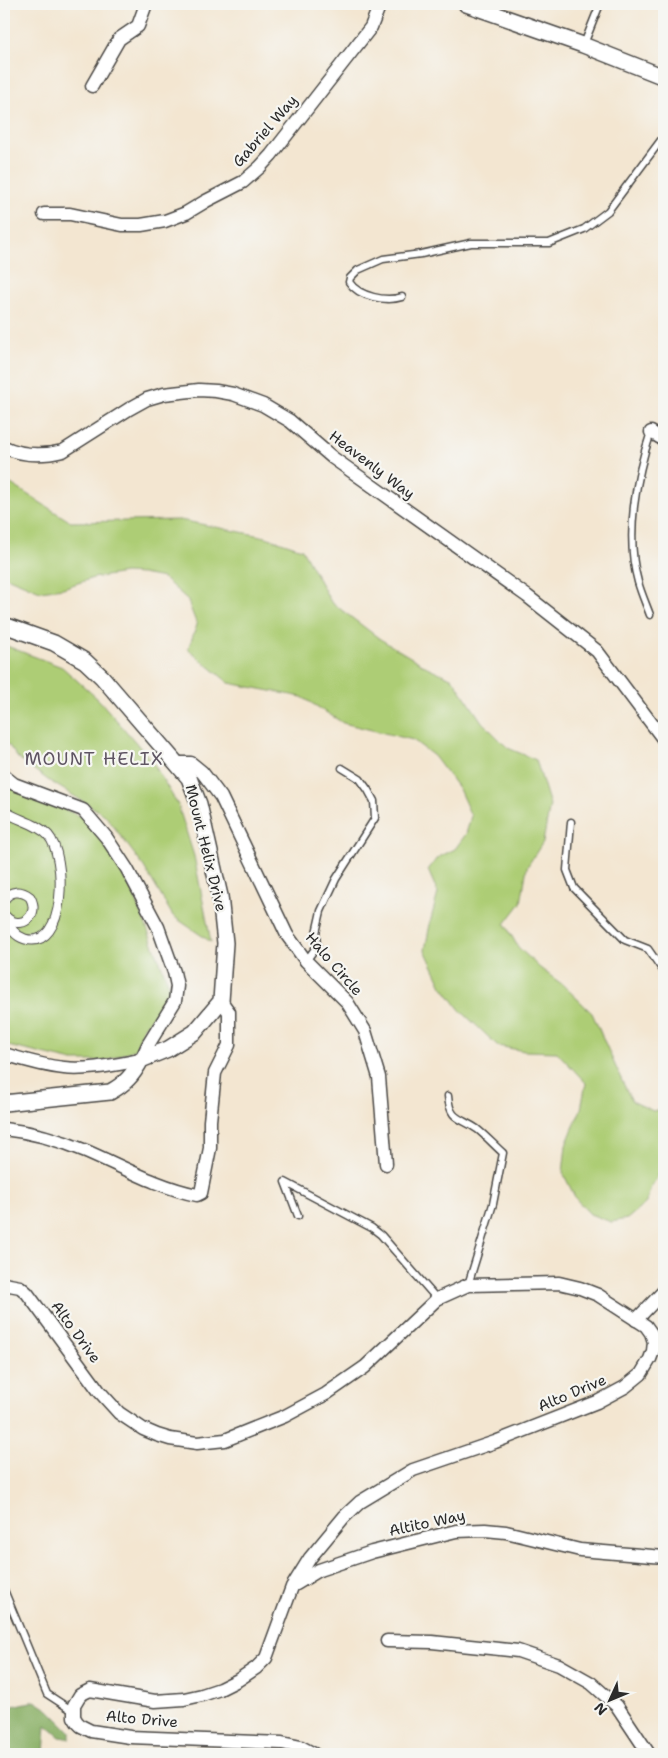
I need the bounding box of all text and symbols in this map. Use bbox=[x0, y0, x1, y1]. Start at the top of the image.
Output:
street label: Gabriel Way bbox=[228, 91, 302, 171]
street label: Heavenly Way bbox=[325, 426, 419, 504]
district label: MOUNT HELIX bbox=[24, 747, 164, 771]
street label: Mount Helix Drive bbox=[181, 782, 231, 914]
street label: Halo Circle bbox=[301, 928, 367, 1000]
street label: Alto Drive bbox=[47, 1297, 105, 1367]
street label: Alto Drive bbox=[535, 1370, 609, 1416]
street label: Altito Way bbox=[387, 1505, 467, 1541]
north arrow bbox=[586, 1676, 636, 1726]
text: N bbox=[590, 1699, 611, 1719]
street label: Alto Drive bbox=[105, 1706, 179, 1732]

